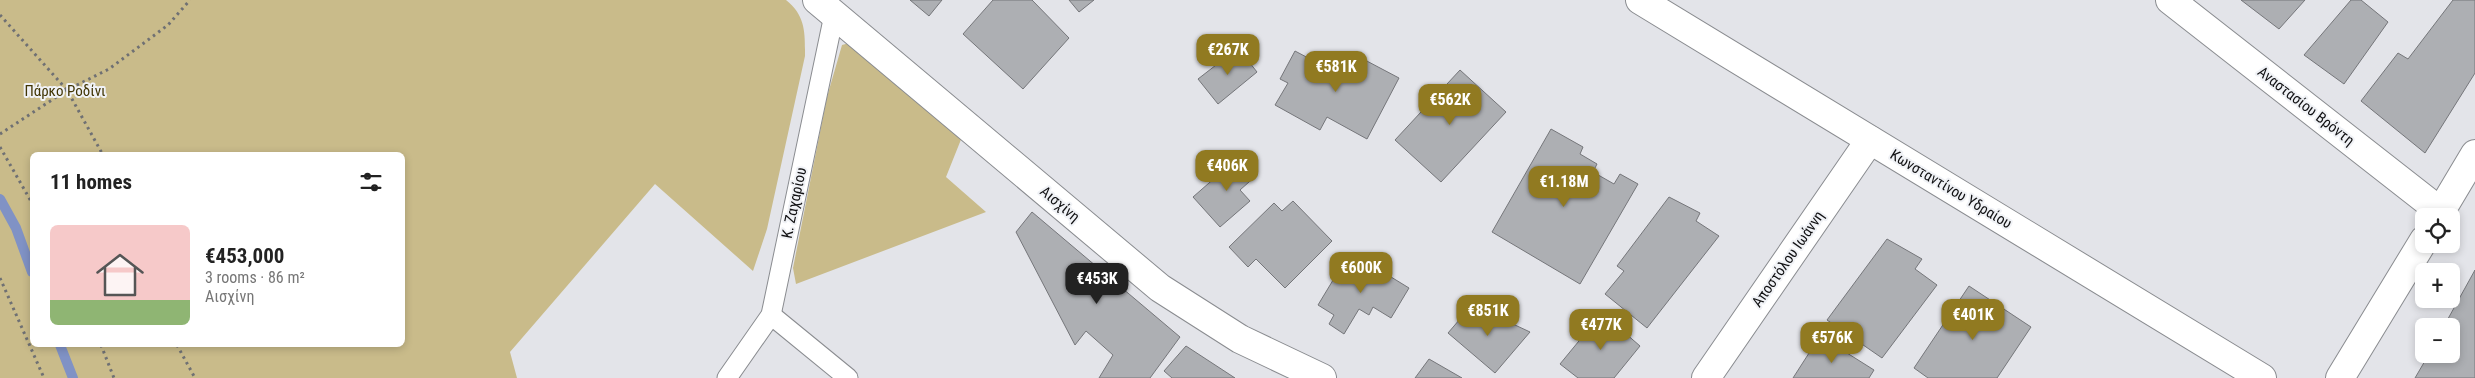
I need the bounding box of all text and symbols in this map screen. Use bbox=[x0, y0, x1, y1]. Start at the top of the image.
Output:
pin: €267K bbox=[1193, 34, 1263, 76]
text: €267K bbox=[1207, 40, 1249, 59]
pin: €581K bbox=[1301, 51, 1371, 93]
text: €581K bbox=[1315, 57, 1357, 76]
street label: Αναστασίου Βρόντη bbox=[2254, 63, 2358, 149]
park label: Πάρκο Ροδίνι bbox=[24, 82, 106, 100]
pin: €562K bbox=[1415, 84, 1485, 126]
text: €562K bbox=[1429, 90, 1471, 109]
street label: Κωνσταντίνου Υδραίου bbox=[1887, 146, 2015, 232]
pin: €406K bbox=[1192, 150, 1262, 192]
text: €406K bbox=[1206, 156, 1248, 175]
street label: Κ. Ζαχαρίου bbox=[778, 166, 810, 240]
pin: €1.18M bbox=[1523, 166, 1605, 208]
icon: filters bbox=[357, 168, 385, 196]
text: 11 homes bbox=[50, 170, 132, 194]
text: €1.18M bbox=[1539, 172, 1589, 191]
street label: Αισχίνη bbox=[1036, 182, 1084, 226]
street label: Αποστόλου Ιωάννη bbox=[1748, 207, 1828, 311]
map controls bbox=[2415, 208, 2460, 363]
button: locate bbox=[2415, 208, 2460, 253]
text: €453,000 bbox=[205, 244, 284, 268]
icon: home bbox=[90, 245, 150, 305]
pin: €600K bbox=[1326, 252, 1396, 294]
text: €600K bbox=[1340, 258, 1382, 277]
pin: €453K bbox=[1062, 262, 1132, 305]
button: + bbox=[2415, 263, 2460, 308]
text: 3 rooms · 86 m² bbox=[205, 268, 305, 287]
text: €453K bbox=[1076, 269, 1118, 288]
text: Αισχίνη bbox=[205, 287, 254, 306]
pin: €851K bbox=[1453, 294, 1523, 337]
pin: €401K bbox=[1938, 298, 2008, 341]
text: €851K bbox=[1467, 301, 1509, 320]
text: €401K bbox=[1952, 305, 1994, 324]
pin: €477K bbox=[1566, 308, 1636, 351]
text: €477K bbox=[1580, 315, 1622, 334]
button: − bbox=[2415, 318, 2460, 363]
pin: €576K bbox=[1797, 322, 1867, 364]
text: €576K bbox=[1811, 328, 1853, 347]

